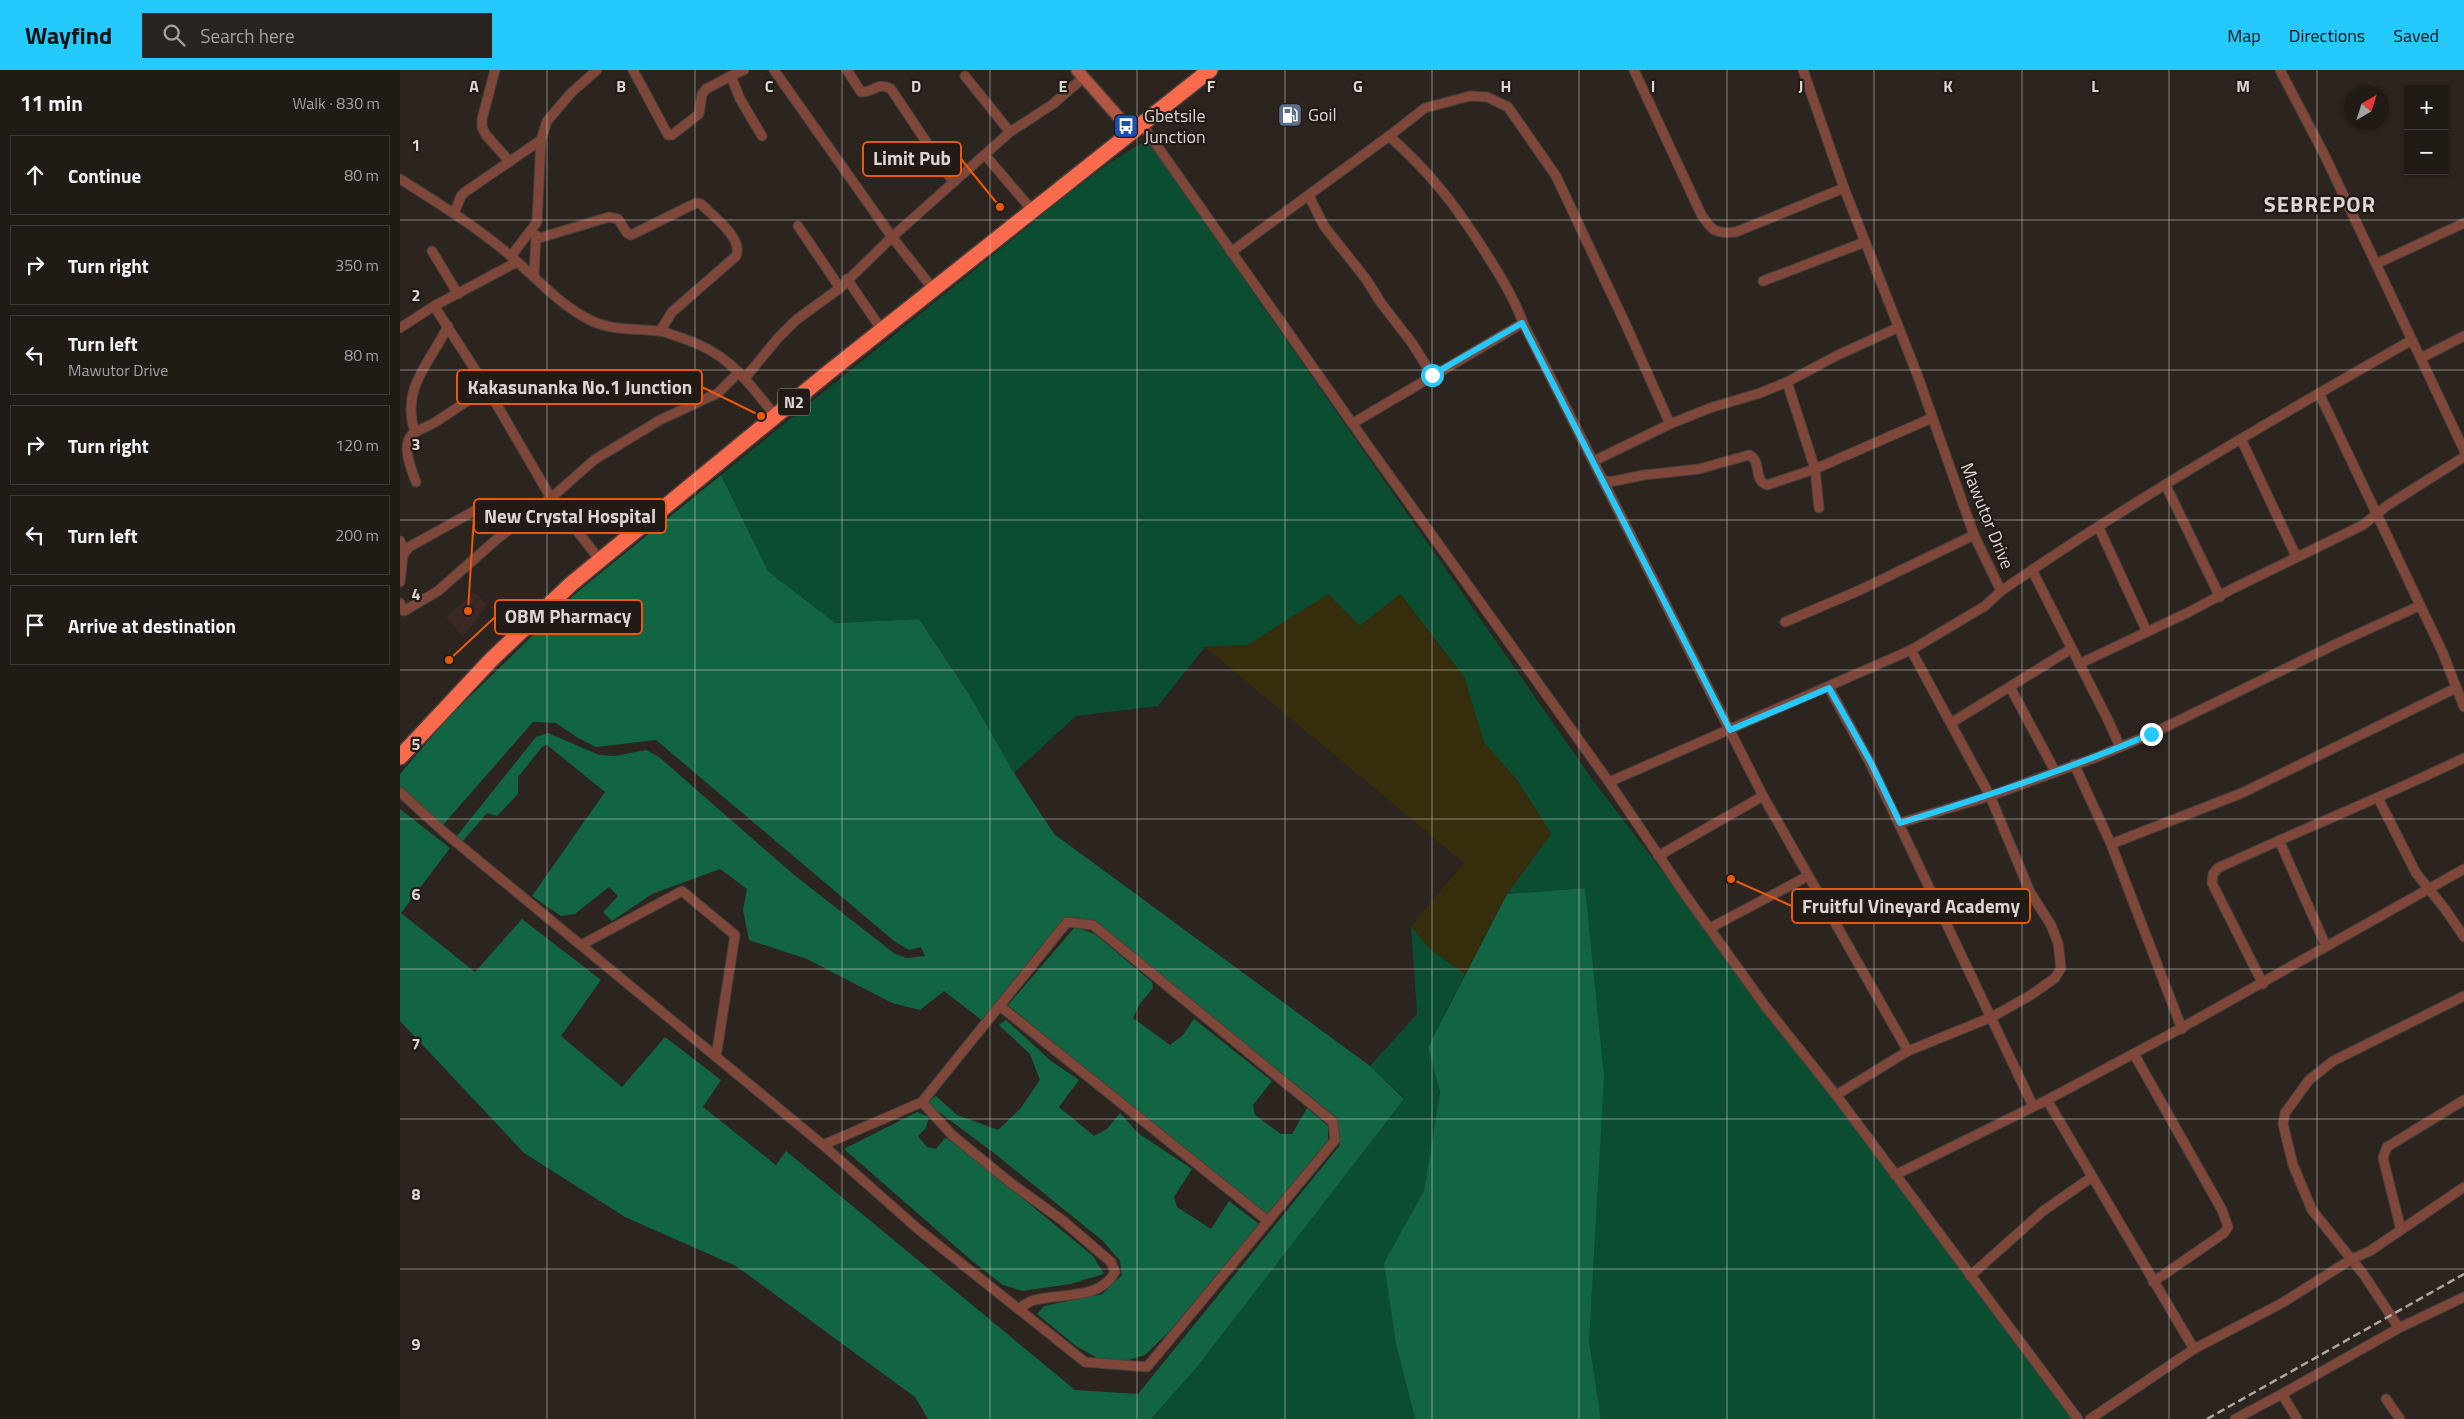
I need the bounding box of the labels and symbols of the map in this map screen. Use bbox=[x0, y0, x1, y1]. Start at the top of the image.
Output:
text: A bbox=[469, 74, 479, 98]
text: B bbox=[616, 74, 626, 98]
text: C bbox=[765, 74, 774, 98]
text: D bbox=[911, 74, 921, 98]
text: E bbox=[1059, 74, 1068, 98]
text: F bbox=[1207, 74, 1216, 98]
text: G bbox=[1353, 74, 1363, 98]
text: H bbox=[1501, 74, 1511, 98]
text: I bbox=[1651, 74, 1655, 98]
text: J bbox=[1799, 74, 1803, 98]
text: K bbox=[1943, 74, 1953, 98]
text: L bbox=[2091, 74, 2099, 98]
text: M bbox=[2236, 74, 2250, 98]
north arrow bbox=[2344, 85, 2389, 130]
place label: Goil bbox=[1308, 101, 1337, 128]
place label: Gbetsile Junction bbox=[1144, 102, 1206, 150]
fuel station icon: Goil bbox=[1277, 102, 1303, 128]
bus stop icon: Gbetsile Junction bbox=[1113, 113, 1139, 139]
text: 1 bbox=[412, 133, 420, 157]
callout: Limit Pub bbox=[863, 142, 961, 176]
text: Limit Pub bbox=[873, 143, 951, 172]
district label: SEBREPOR bbox=[2264, 187, 2376, 221]
text: 2 bbox=[412, 283, 420, 307]
route start bbox=[1421, 364, 1444, 387]
callout: Kakasunanka No.1 Junction bbox=[457, 370, 702, 404]
text: Kakasunanka No.1 Junction bbox=[468, 372, 692, 401]
road number: N2 bbox=[778, 388, 810, 416]
text: 3 bbox=[412, 432, 420, 456]
street label: Mawutor Drive bbox=[1954, 458, 2021, 573]
callout: New Crystal Hospital bbox=[474, 499, 666, 533]
text: New Crystal Hospital bbox=[484, 501, 656, 530]
text: 4 bbox=[412, 582, 421, 606]
callout: OBM Pharmacy bbox=[495, 600, 642, 634]
text: OBM Pharmacy bbox=[505, 601, 632, 630]
route end bbox=[2140, 723, 2163, 746]
text: 5 bbox=[412, 732, 421, 756]
text: 6 bbox=[412, 882, 421, 906]
callout: Fruitful Vineyard Academy bbox=[1792, 889, 2030, 923]
text: Fruitful Vineyard Academy bbox=[1802, 891, 2020, 920]
text: 7 bbox=[412, 1032, 420, 1056]
text: 8 bbox=[412, 1182, 421, 1206]
text: 9 bbox=[412, 1332, 421, 1356]

